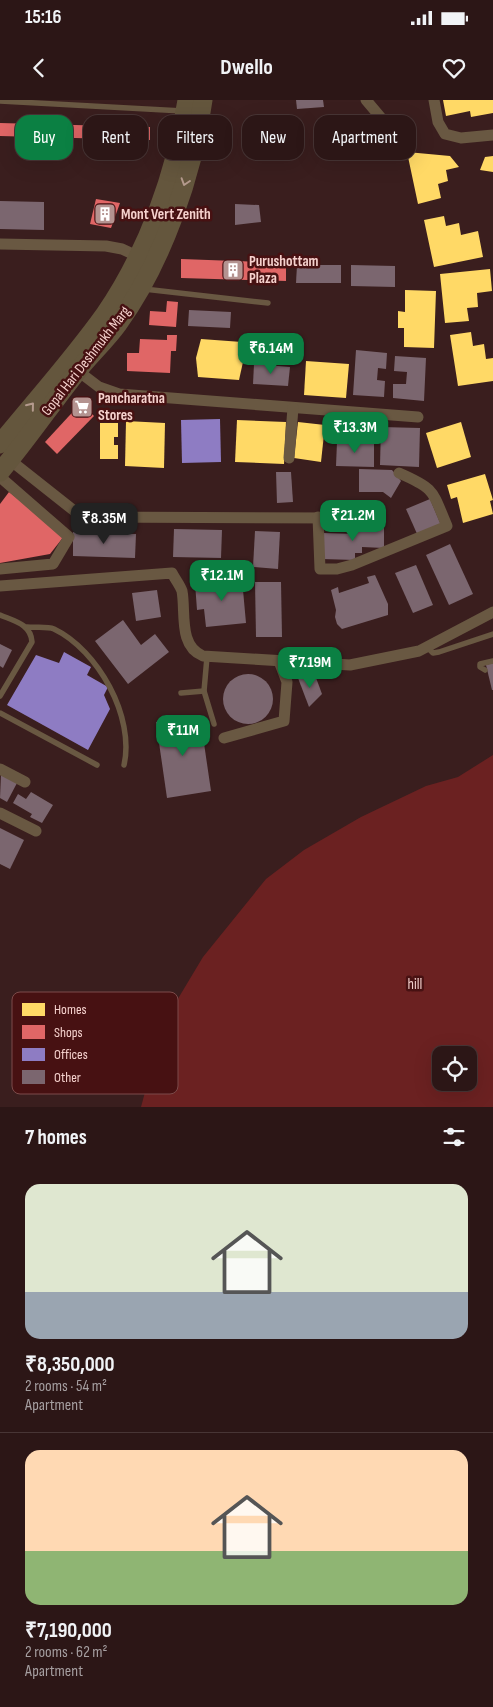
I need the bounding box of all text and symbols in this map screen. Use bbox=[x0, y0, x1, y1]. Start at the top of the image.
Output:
text: 15:16 bbox=[25, 6, 61, 29]
icon: back bbox=[25, 54, 53, 82]
text: Dwello bbox=[220, 54, 273, 81]
icon: heart bbox=[440, 54, 468, 82]
chip: Buy bbox=[15, 115, 73, 160]
chip: Rent bbox=[83, 115, 148, 160]
chip: Filters bbox=[158, 115, 232, 160]
chip: New bbox=[242, 115, 304, 160]
chip: Apartment bbox=[314, 115, 416, 160]
one-way arrow bbox=[181, 177, 191, 185]
building icon: Mont Vert Zenith bbox=[93, 202, 117, 226]
place label: Mont Vert Zenith bbox=[121, 205, 211, 224]
place label: Purushottam Plaza bbox=[249, 252, 319, 288]
building icon: Purushottam Plaza bbox=[221, 258, 245, 282]
street label: Gopal Hari Deshmukh Marg bbox=[37, 302, 135, 420]
pin: ₹6.14M bbox=[230, 332, 312, 375]
text: ₹6.14M bbox=[249, 339, 293, 358]
place label: Pancharatna Stores bbox=[98, 389, 165, 425]
supermarket icon: Pancharatna Stores bbox=[70, 395, 94, 419]
one-way arrow bbox=[25, 402, 34, 411]
pin: ₹13.3M bbox=[314, 412, 396, 454]
text: ₹13.3M bbox=[333, 418, 377, 437]
pin: ₹21.2M bbox=[312, 500, 394, 542]
pin: ₹8.35M bbox=[63, 502, 145, 545]
text: ₹21.2M bbox=[331, 506, 375, 525]
text: ₹8.35M bbox=[82, 509, 126, 528]
pin: ₹12.1M bbox=[181, 560, 263, 602]
text: ₹12.1M bbox=[201, 566, 243, 585]
pin: ₹7.19M bbox=[269, 646, 351, 689]
text: ₹7.19M bbox=[289, 653, 331, 672]
pin: ₹11M bbox=[153, 714, 213, 757]
text: ₹11M bbox=[167, 721, 199, 740]
park label: hill bbox=[408, 975, 422, 994]
legend bbox=[12, 992, 178, 1094]
text: Homes bbox=[54, 1001, 87, 1018]
text: Shops bbox=[54, 1024, 83, 1041]
text: Offices bbox=[54, 1046, 88, 1063]
map controls bbox=[432, 1046, 477, 1091]
button: locate bbox=[432, 1046, 477, 1091]
text: Other bbox=[54, 1069, 81, 1086]
icon: filters bbox=[440, 1123, 468, 1151]
text: 7 homes bbox=[25, 1125, 87, 1150]
icon: home bbox=[202, 1217, 292, 1307]
text: ₹8,350,000 bbox=[25, 1352, 115, 1377]
text: 2 rooms · 54 m² bbox=[25, 1377, 107, 1396]
text: Apartment bbox=[25, 1396, 83, 1415]
icon: home bbox=[202, 1482, 292, 1572]
text: ₹7,190,000 bbox=[25, 1618, 112, 1643]
text: 2 rooms · 62 m² bbox=[25, 1643, 108, 1662]
text: Apartment bbox=[25, 1662, 83, 1681]

